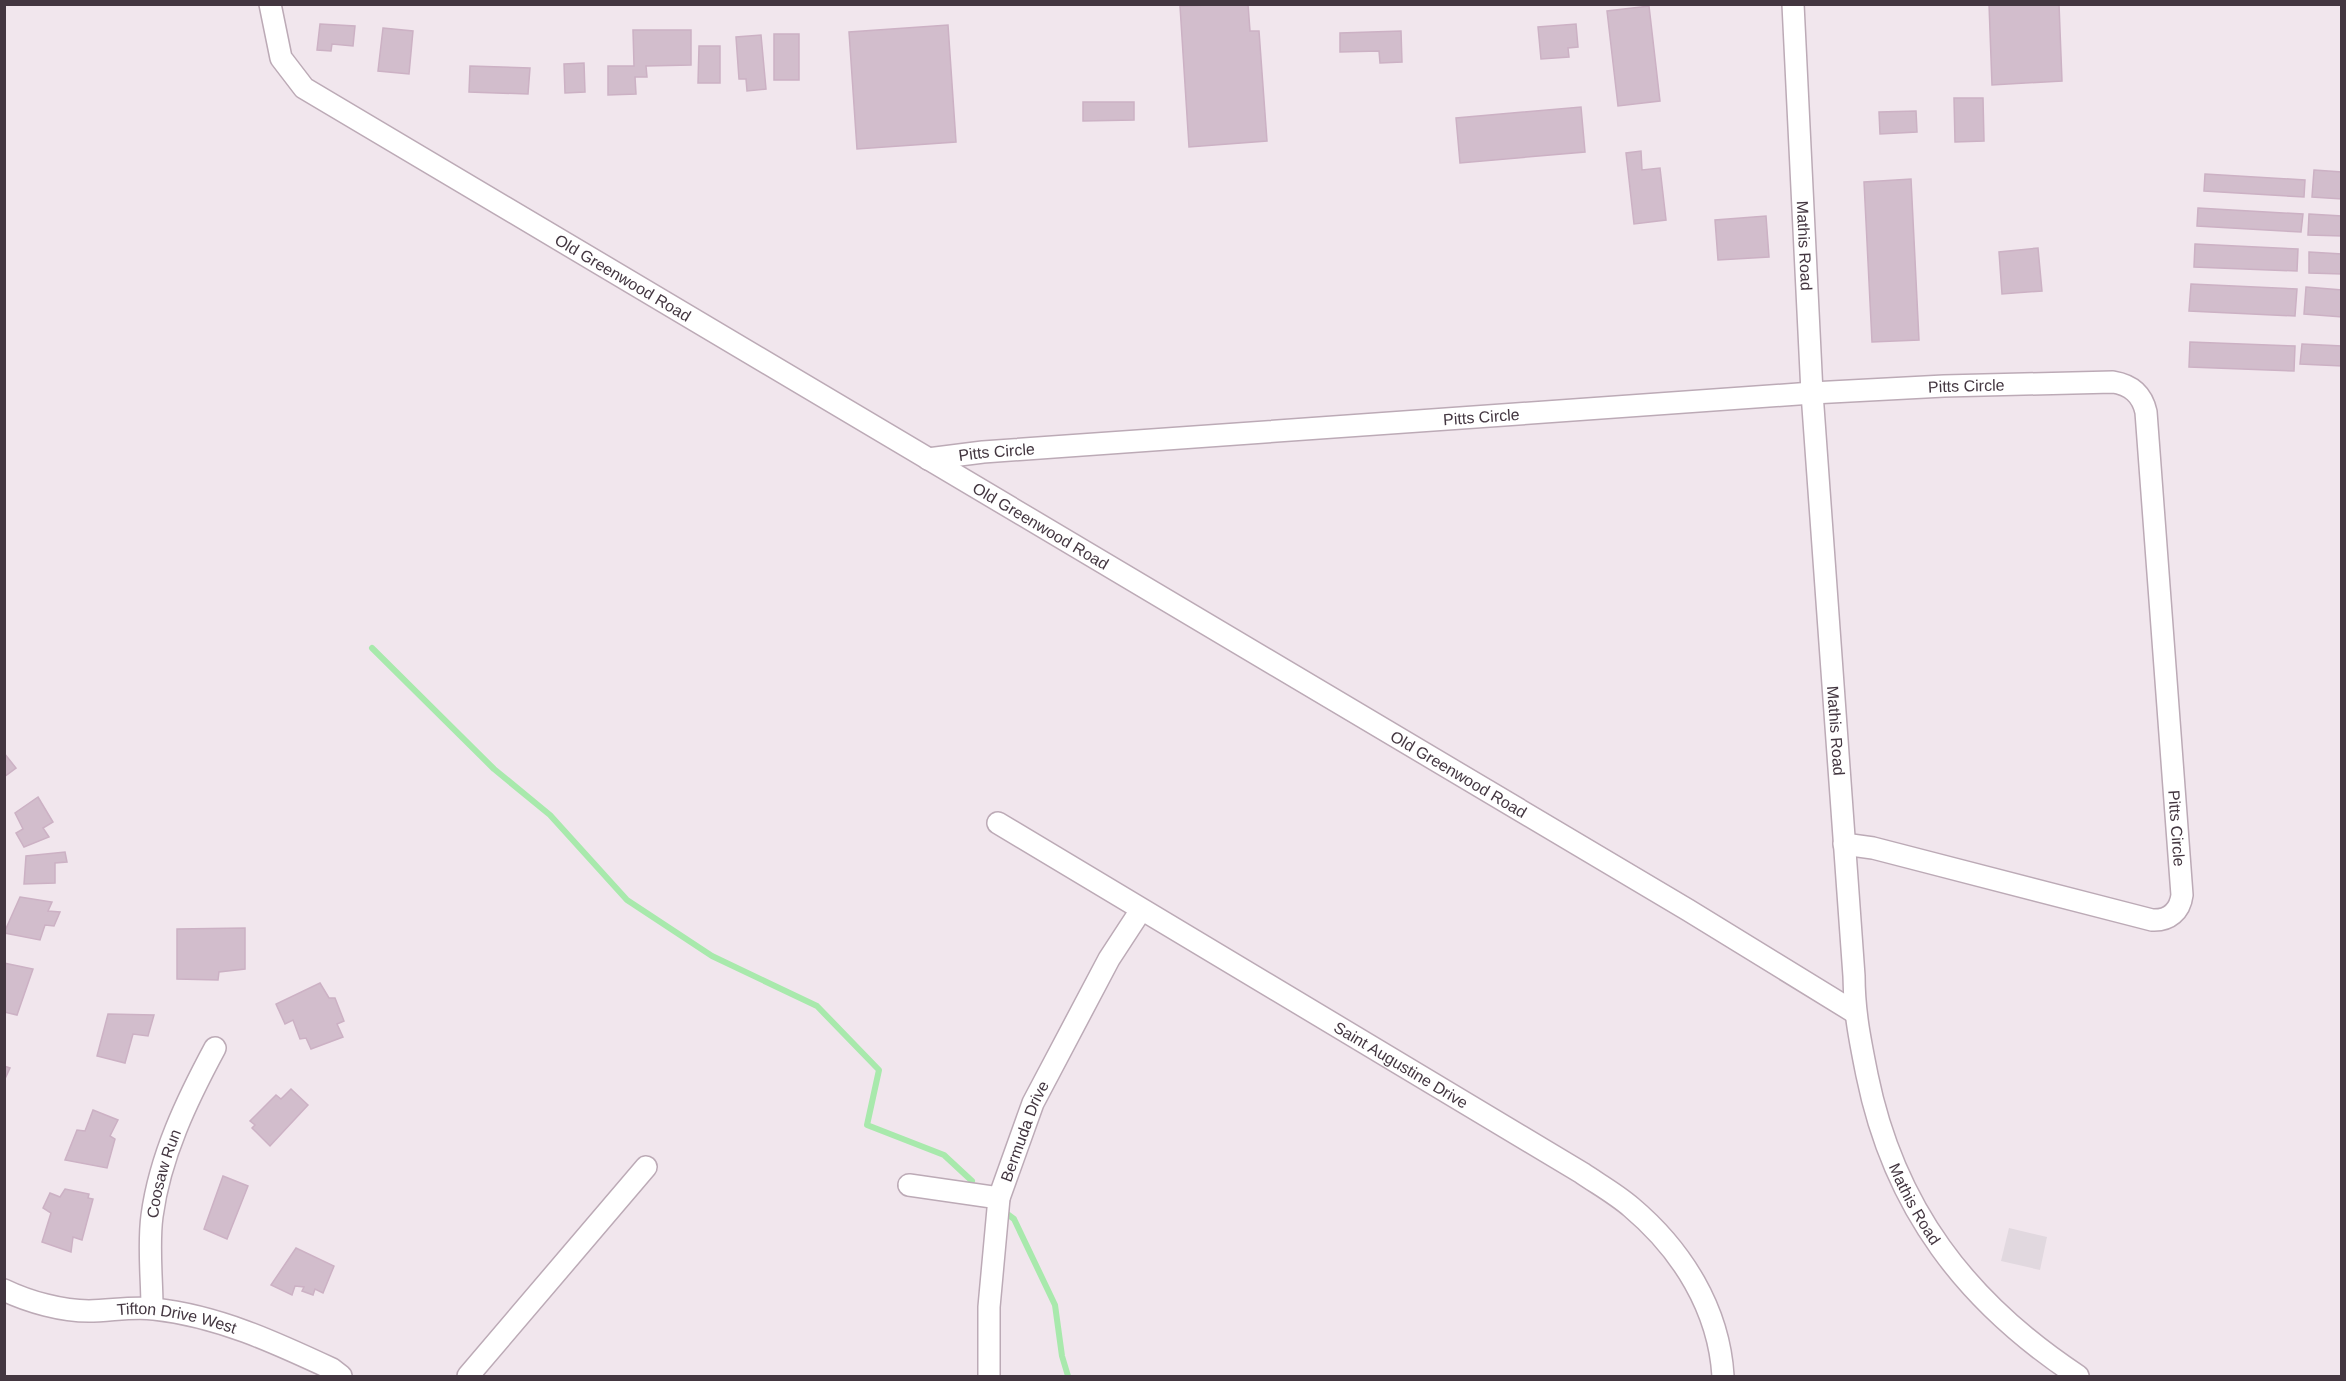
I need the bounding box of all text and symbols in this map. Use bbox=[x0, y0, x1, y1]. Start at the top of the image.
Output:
street label: Mathis Road bbox=[1794, 200, 1815, 291]
street label: Old Greenwood Road bbox=[552, 231, 694, 324]
street label: Pitts Circle bbox=[1928, 376, 2005, 395]
street label: Pitts Circle bbox=[1443, 405, 1520, 428]
street label: Pitts Circle bbox=[957, 440, 1035, 464]
street label: Old Greenwood Road bbox=[970, 479, 1112, 573]
street label: Mathis Road bbox=[1825, 685, 1848, 776]
street label: Old Greenwood Road bbox=[1388, 727, 1530, 821]
street label: Pitts Circle bbox=[2166, 790, 2188, 867]
street label: Saint Augustine Drive bbox=[1331, 1018, 1471, 1111]
street label: Bermuda Drive bbox=[997, 1078, 1052, 1184]
street label: Coosaw Run bbox=[143, 1127, 184, 1219]
street label: Mathis Road bbox=[1886, 1161, 1944, 1247]
street label: Tifton Drive West bbox=[116, 1299, 240, 1336]

